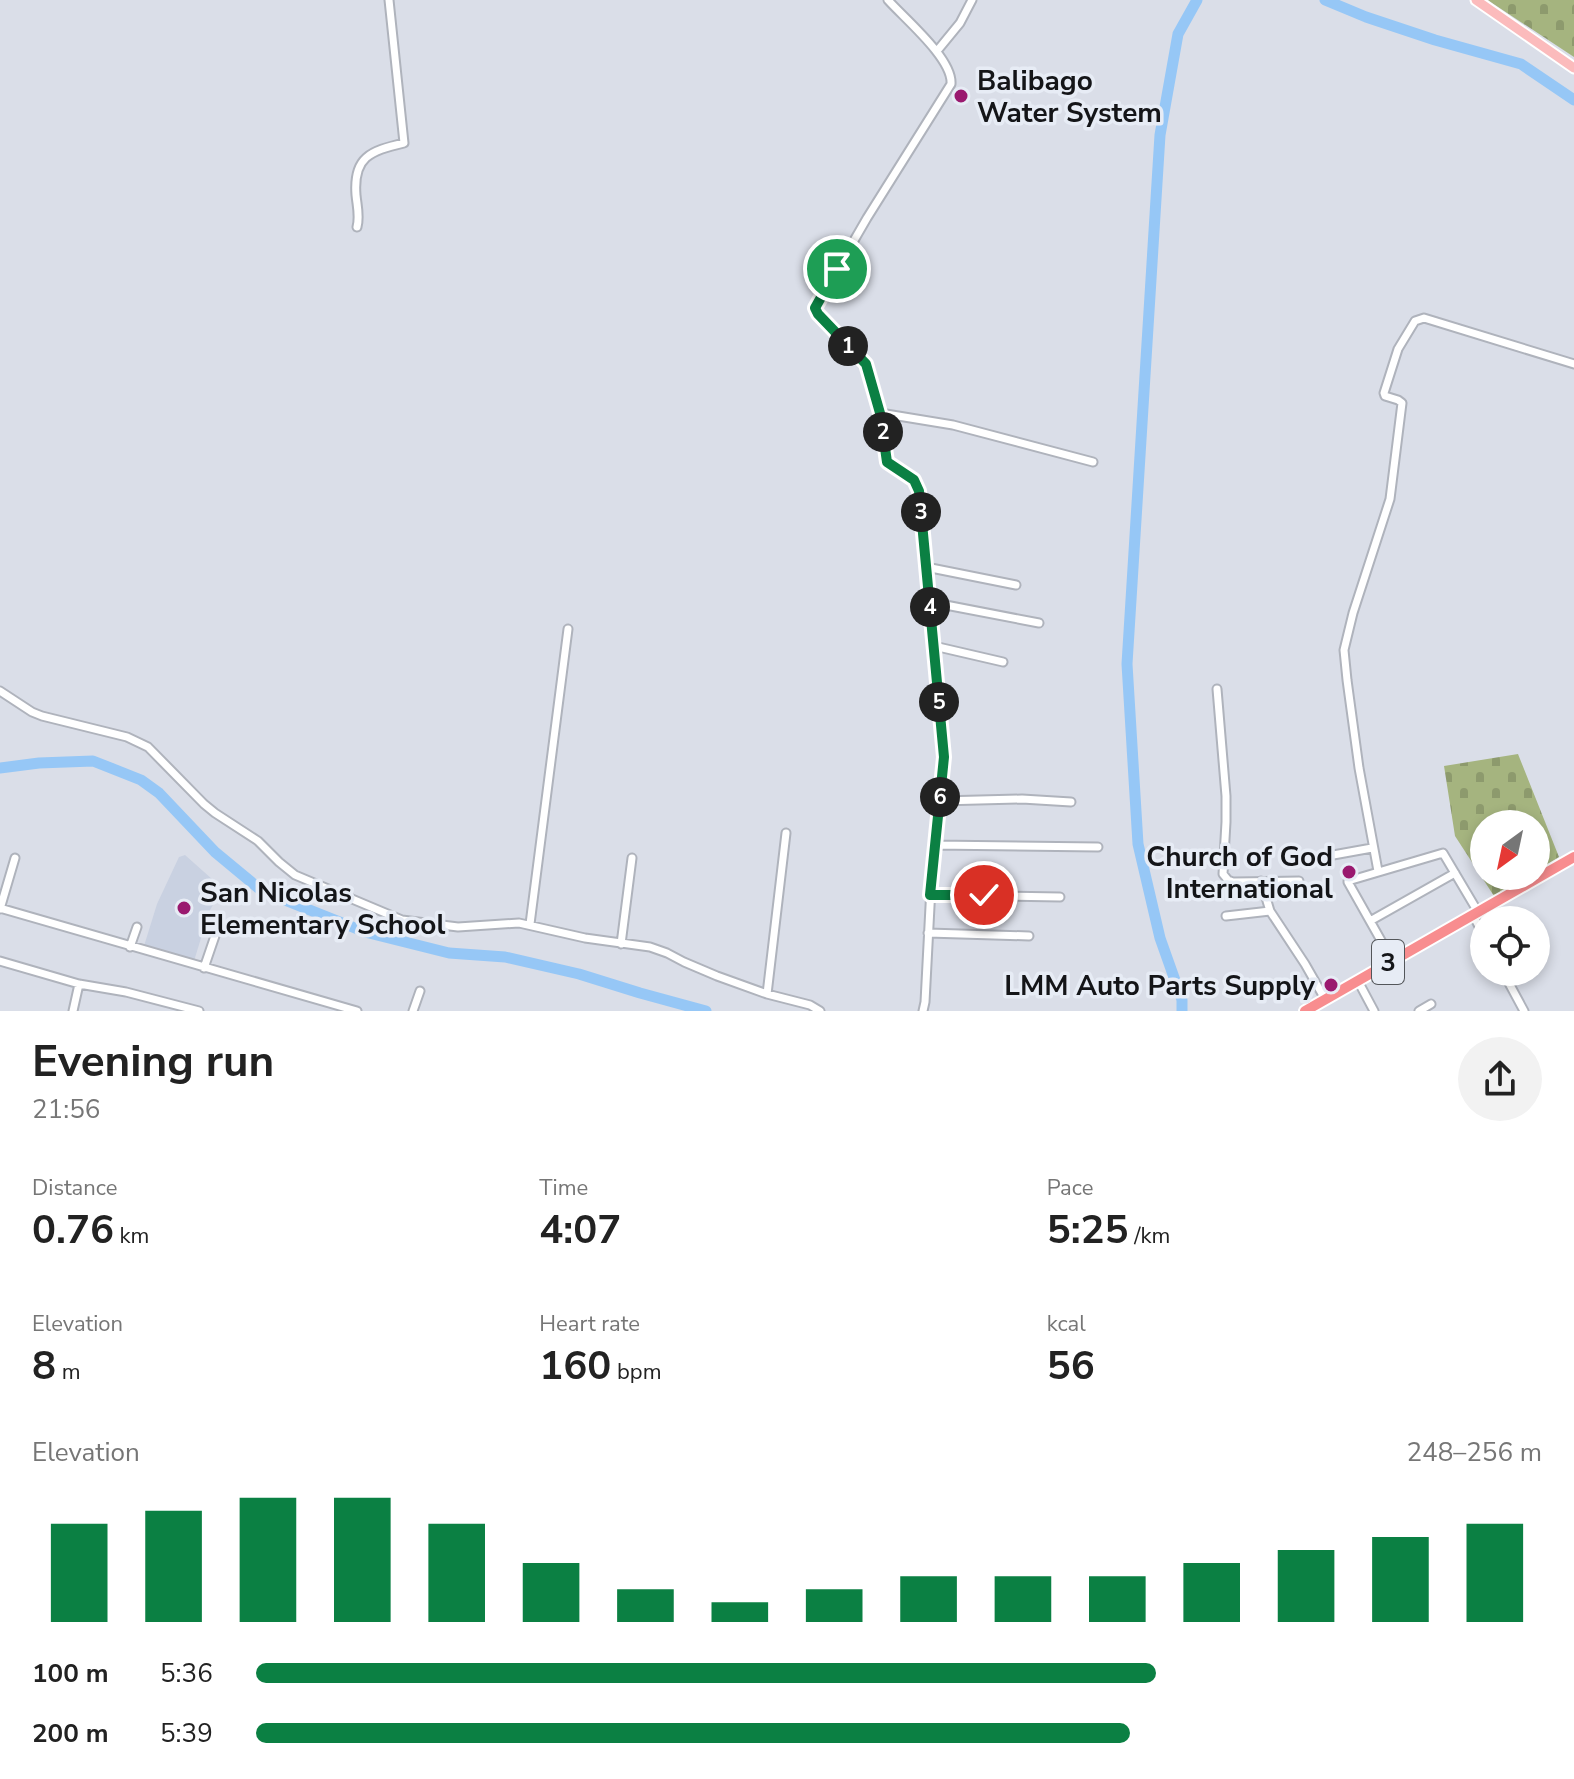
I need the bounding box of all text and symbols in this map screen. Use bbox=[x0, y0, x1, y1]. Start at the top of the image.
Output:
place label: Balibago Water System bbox=[977, 62, 1162, 132]
marker: Balibago Water System bbox=[952, 87, 970, 105]
pin bbox=[803, 235, 871, 303]
icon: arrive bbox=[815, 247, 859, 291]
pin: 1 bbox=[828, 326, 868, 366]
text: 1 bbox=[841, 331, 855, 361]
pin: 2 bbox=[863, 412, 903, 452]
text: 2 bbox=[876, 417, 890, 447]
pin: 3 bbox=[901, 492, 941, 532]
text: 3 bbox=[914, 497, 928, 527]
pin: 4 bbox=[910, 587, 950, 627]
text: 4 bbox=[923, 592, 937, 622]
pin: 5 bbox=[919, 682, 959, 722]
text: 5 bbox=[932, 687, 946, 717]
pin: 6 bbox=[920, 777, 960, 817]
text: 6 bbox=[933, 782, 947, 812]
north arrow bbox=[1470, 810, 1550, 890]
map controls bbox=[1470, 810, 1550, 986]
place label: Church of God International bbox=[1146, 838, 1333, 908]
pin bbox=[950, 861, 1018, 929]
marker: Church of God International bbox=[1340, 863, 1358, 881]
icon: check bbox=[962, 873, 1006, 917]
place label: San Nicolas Elementary School bbox=[200, 874, 445, 944]
marker: San Nicolas Elementary School bbox=[175, 899, 193, 917]
button: locate bbox=[1470, 906, 1550, 986]
road number: 3 bbox=[1372, 940, 1404, 984]
place label: LMM Auto Parts Supply bbox=[1004, 967, 1315, 1005]
marker: LMM Auto Parts Supply bbox=[1322, 976, 1340, 994]
text: Evening run bbox=[32, 1032, 274, 1092]
button: share bbox=[1458, 1037, 1542, 1121]
text: 21:56 bbox=[32, 1092, 100, 1127]
text: Distance bbox=[32, 1173, 117, 1203]
text: Time bbox=[539, 1173, 588, 1203]
text: Pace bbox=[1047, 1173, 1093, 1203]
text: 0.76 bbox=[32, 1203, 114, 1257]
text: 4:07 bbox=[539, 1203, 621, 1257]
text: 5:25 bbox=[1047, 1203, 1129, 1257]
text: km bbox=[114, 1221, 149, 1251]
text: /km bbox=[1129, 1221, 1170, 1251]
text: Elevation bbox=[32, 1309, 123, 1339]
text: Heart rate bbox=[539, 1309, 640, 1339]
text: kcal bbox=[1047, 1309, 1086, 1339]
text: 8 bbox=[32, 1339, 56, 1393]
text: 160 bbox=[539, 1339, 611, 1393]
text: 56 bbox=[1047, 1339, 1095, 1393]
text: m bbox=[56, 1357, 81, 1387]
text: bpm bbox=[611, 1357, 661, 1387]
text: Elevation bbox=[32, 1435, 140, 1470]
text: 248–256 m bbox=[1406, 1435, 1542, 1470]
text: 100 m bbox=[32, 1656, 109, 1691]
text: 5:36 bbox=[160, 1656, 213, 1691]
text: 200 m bbox=[32, 1716, 109, 1751]
text: 5:39 bbox=[160, 1716, 213, 1751]

